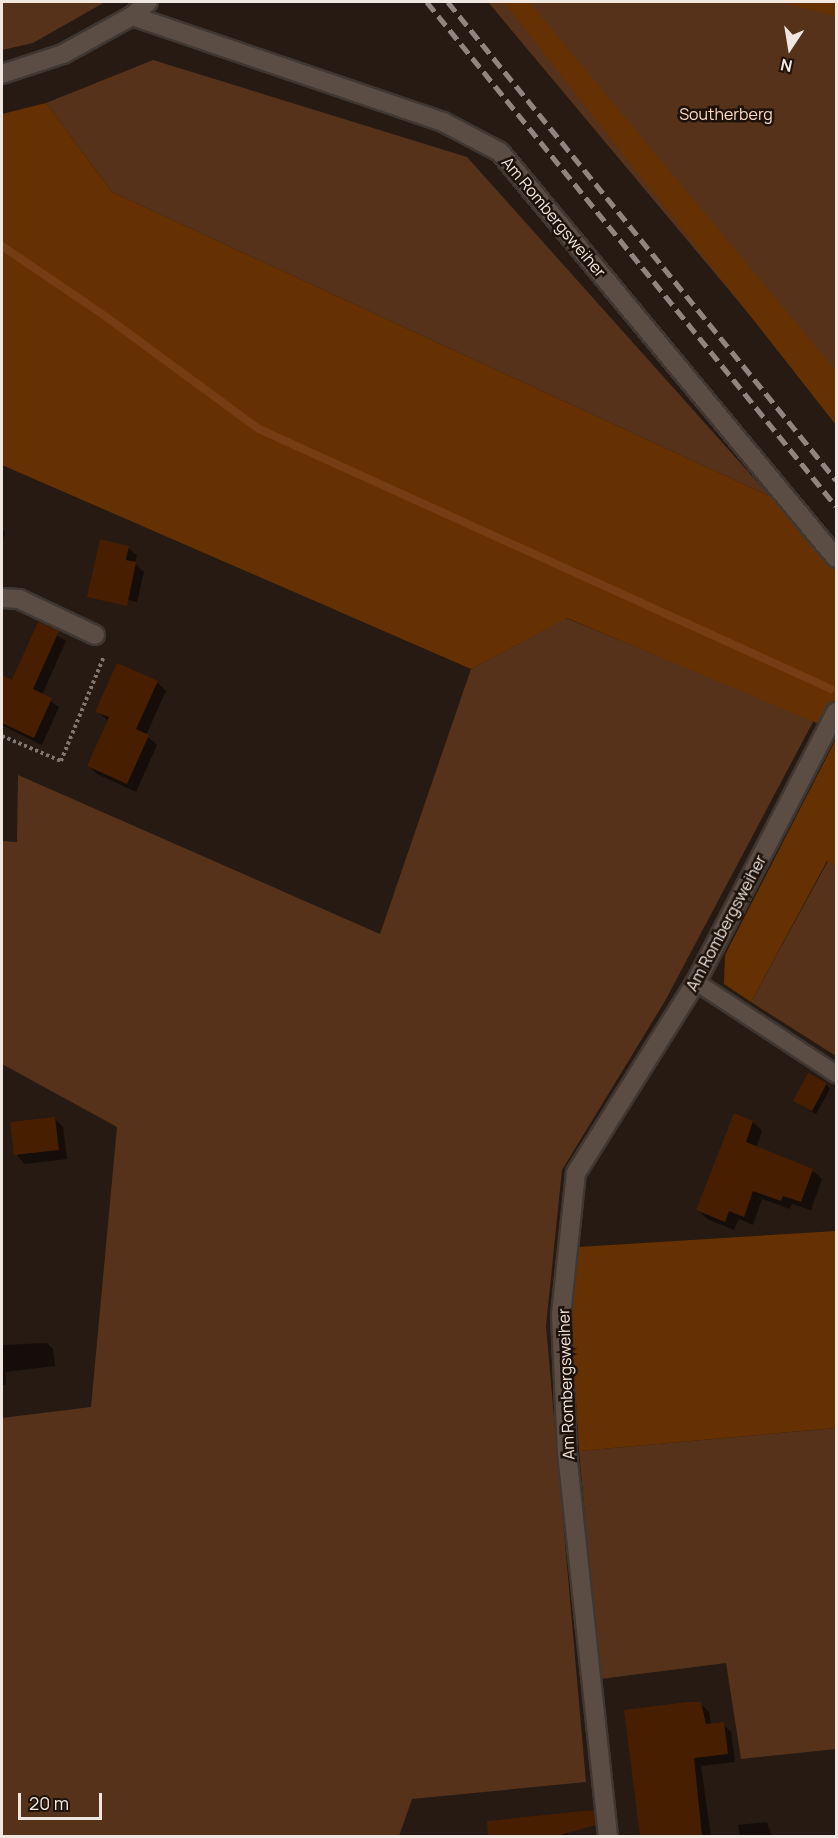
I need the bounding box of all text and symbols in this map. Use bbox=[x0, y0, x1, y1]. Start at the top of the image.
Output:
north arrow bbox=[760, 18, 820, 78]
text: N bbox=[778, 54, 794, 78]
park label: Southerberg bbox=[679, 104, 773, 124]
street label: Am Rombergsweiher bbox=[498, 153, 610, 281]
street label: Am Rombergsweiher bbox=[682, 852, 770, 994]
street label: Am Rombergsweiher bbox=[554, 1308, 578, 1460]
scale bar bbox=[21, 1781, 105, 1819]
text: 20 m bbox=[29, 1791, 69, 1815]

